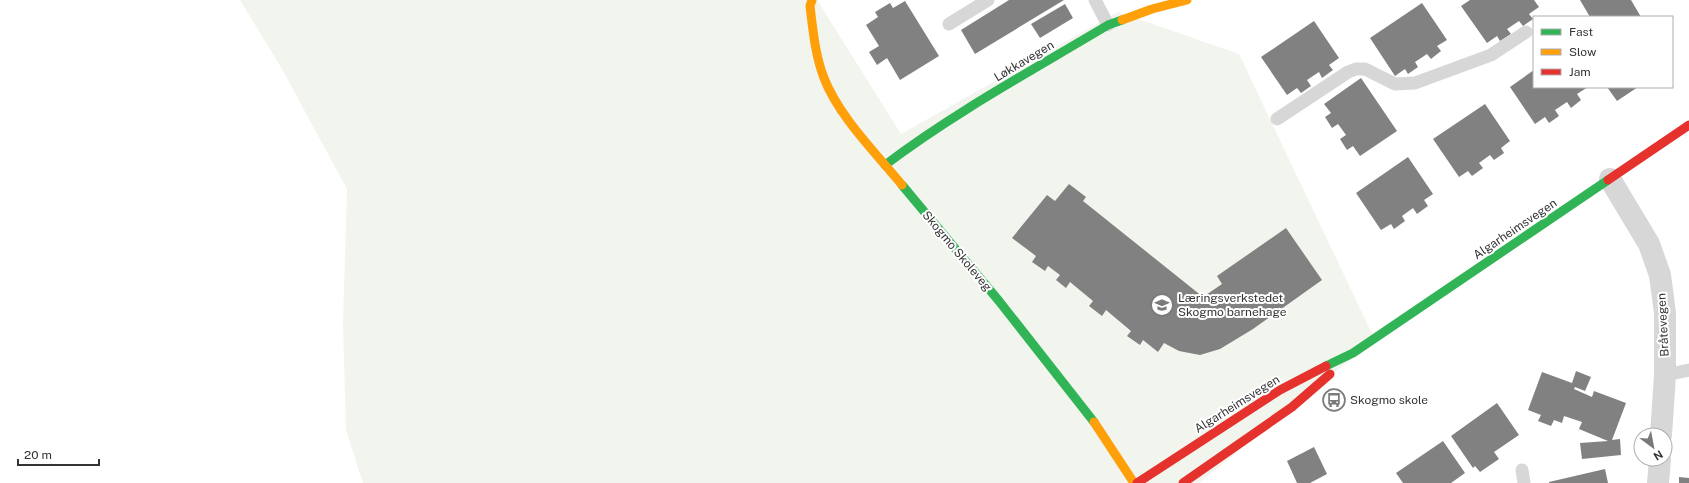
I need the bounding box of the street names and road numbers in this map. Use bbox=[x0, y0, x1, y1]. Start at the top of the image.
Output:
street label: Løkkavegen bbox=[992, 38, 1056, 84]
street label: Algarheimsvegen bbox=[1471, 196, 1559, 262]
street label: Skogmo Skoleveg bbox=[919, 208, 995, 294]
street label: Bråtevegen bbox=[1654, 293, 1672, 357]
street label: Algarheimsvegen bbox=[1192, 372, 1282, 436]

